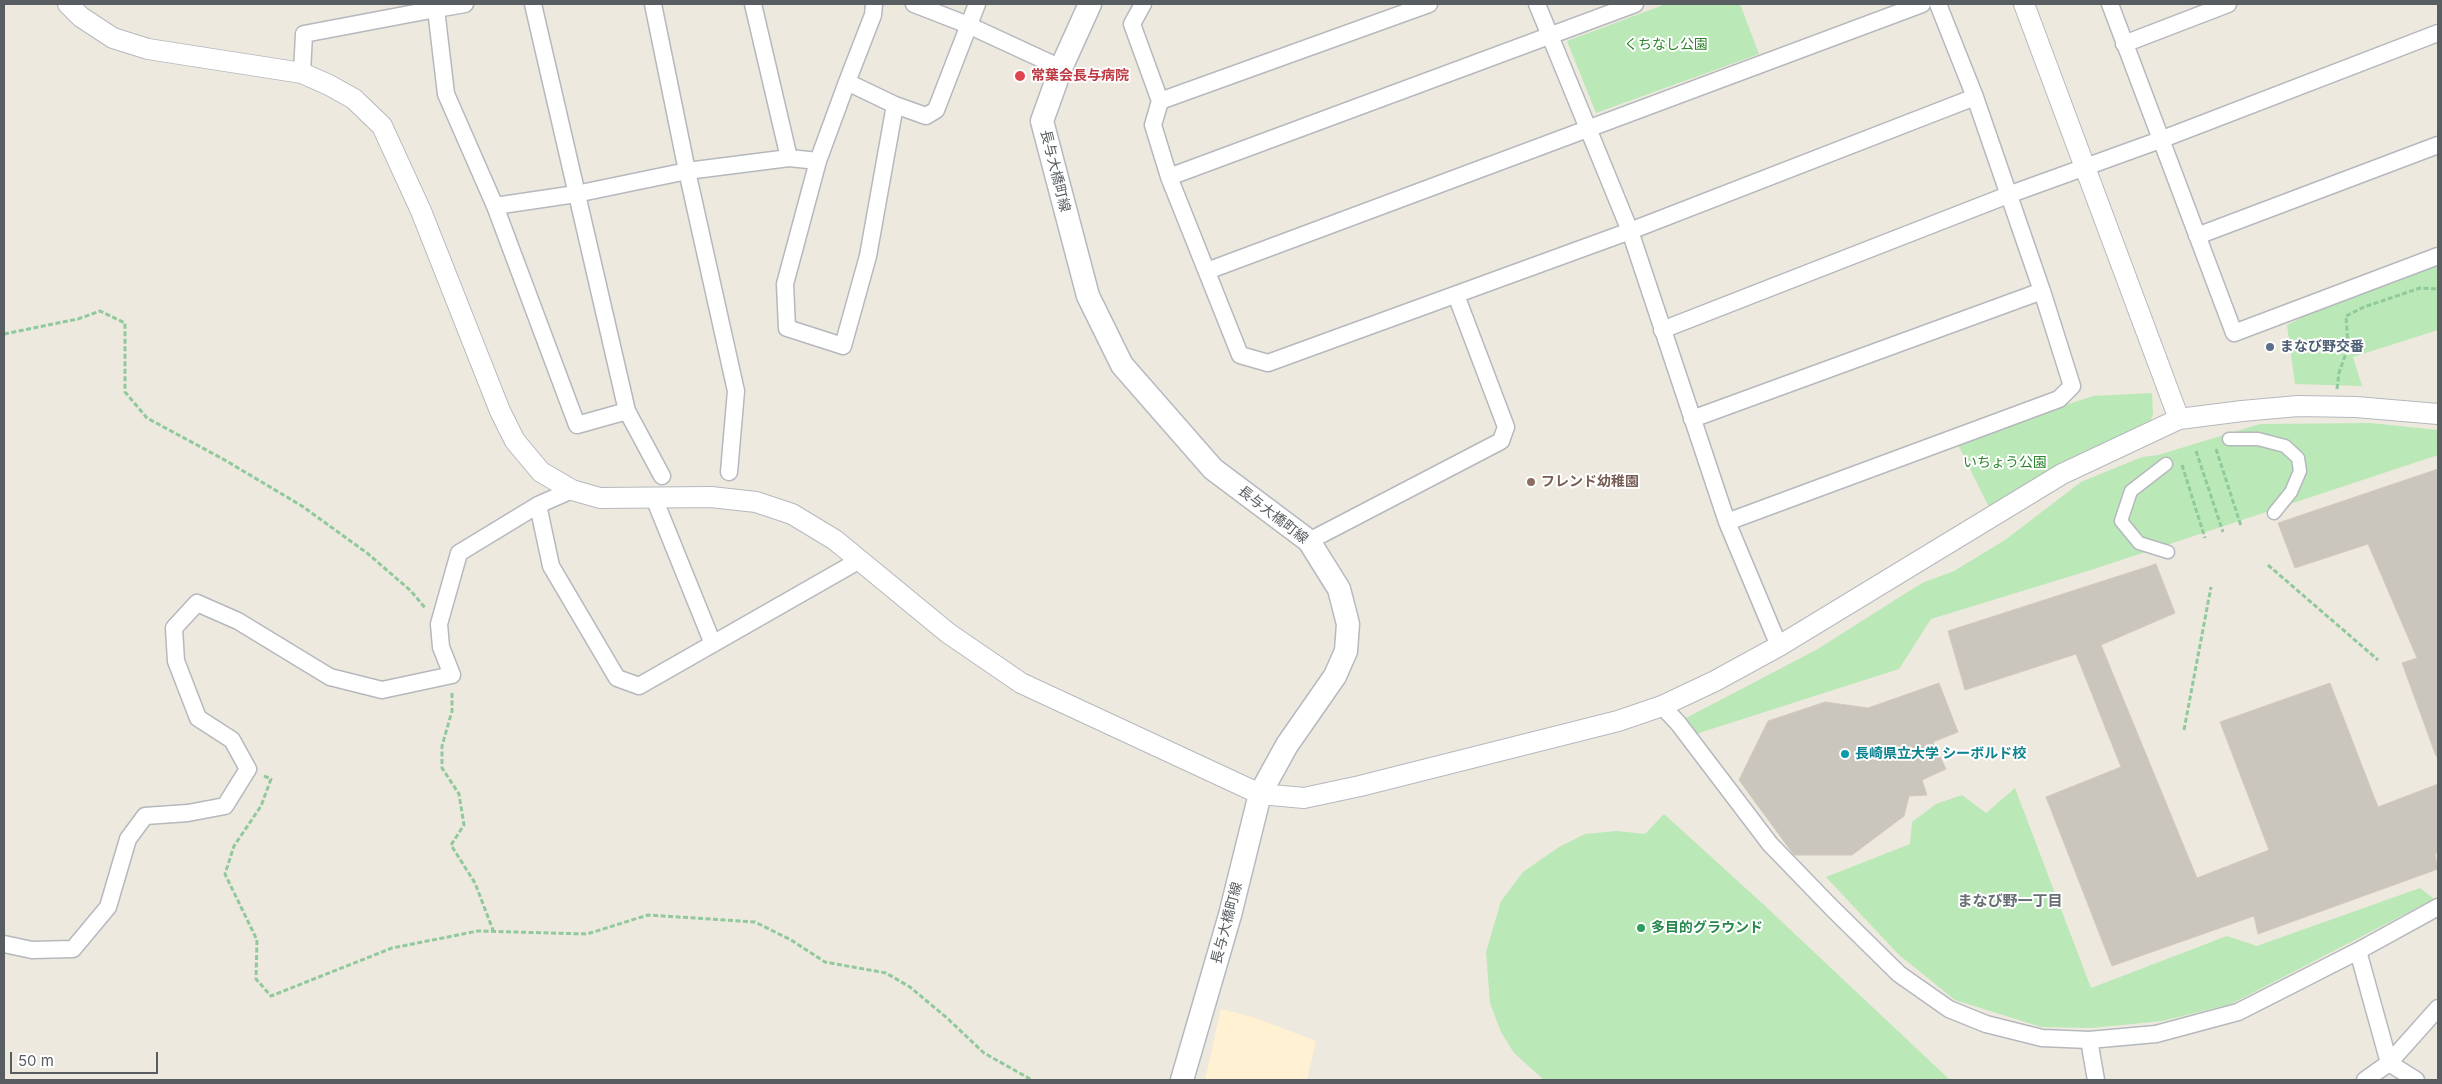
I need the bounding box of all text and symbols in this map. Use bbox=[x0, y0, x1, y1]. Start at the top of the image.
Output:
park label: くちなし公園 bbox=[1624, 37, 1708, 53]
place label: 常葉会長与病院 bbox=[1031, 68, 1129, 84]
marker: 常葉会長与病院 bbox=[1013, 69, 1027, 83]
street label: 長与大橋町線 bbox=[1037, 128, 1073, 214]
place label: まなび野交番 bbox=[2280, 339, 2364, 355]
marker: まなび野交番 bbox=[2264, 341, 2276, 353]
park label: いちょう公園 bbox=[1963, 455, 2047, 471]
place label: フレンド幼稚園 bbox=[1541, 474, 1639, 490]
marker: フレンド幼稚園 bbox=[1525, 476, 1537, 488]
street label: 長与大橋町線 bbox=[1235, 483, 1311, 547]
place label: 長崎県立大学 シーボルド校 bbox=[1855, 746, 2026, 762]
marker: 長崎県立大学 シーボルド校 bbox=[1839, 748, 1851, 760]
street label: 長与大橋町線 bbox=[1208, 880, 1246, 966]
district label: まなび野一丁目 bbox=[1958, 892, 2062, 910]
place label: 多目的グラウンド bbox=[1651, 920, 1763, 936]
marker: 多目的グラウンド bbox=[1635, 922, 1647, 934]
scale bar bbox=[12, 1042, 160, 1074]
text: 50 m bbox=[18, 1051, 54, 1070]

